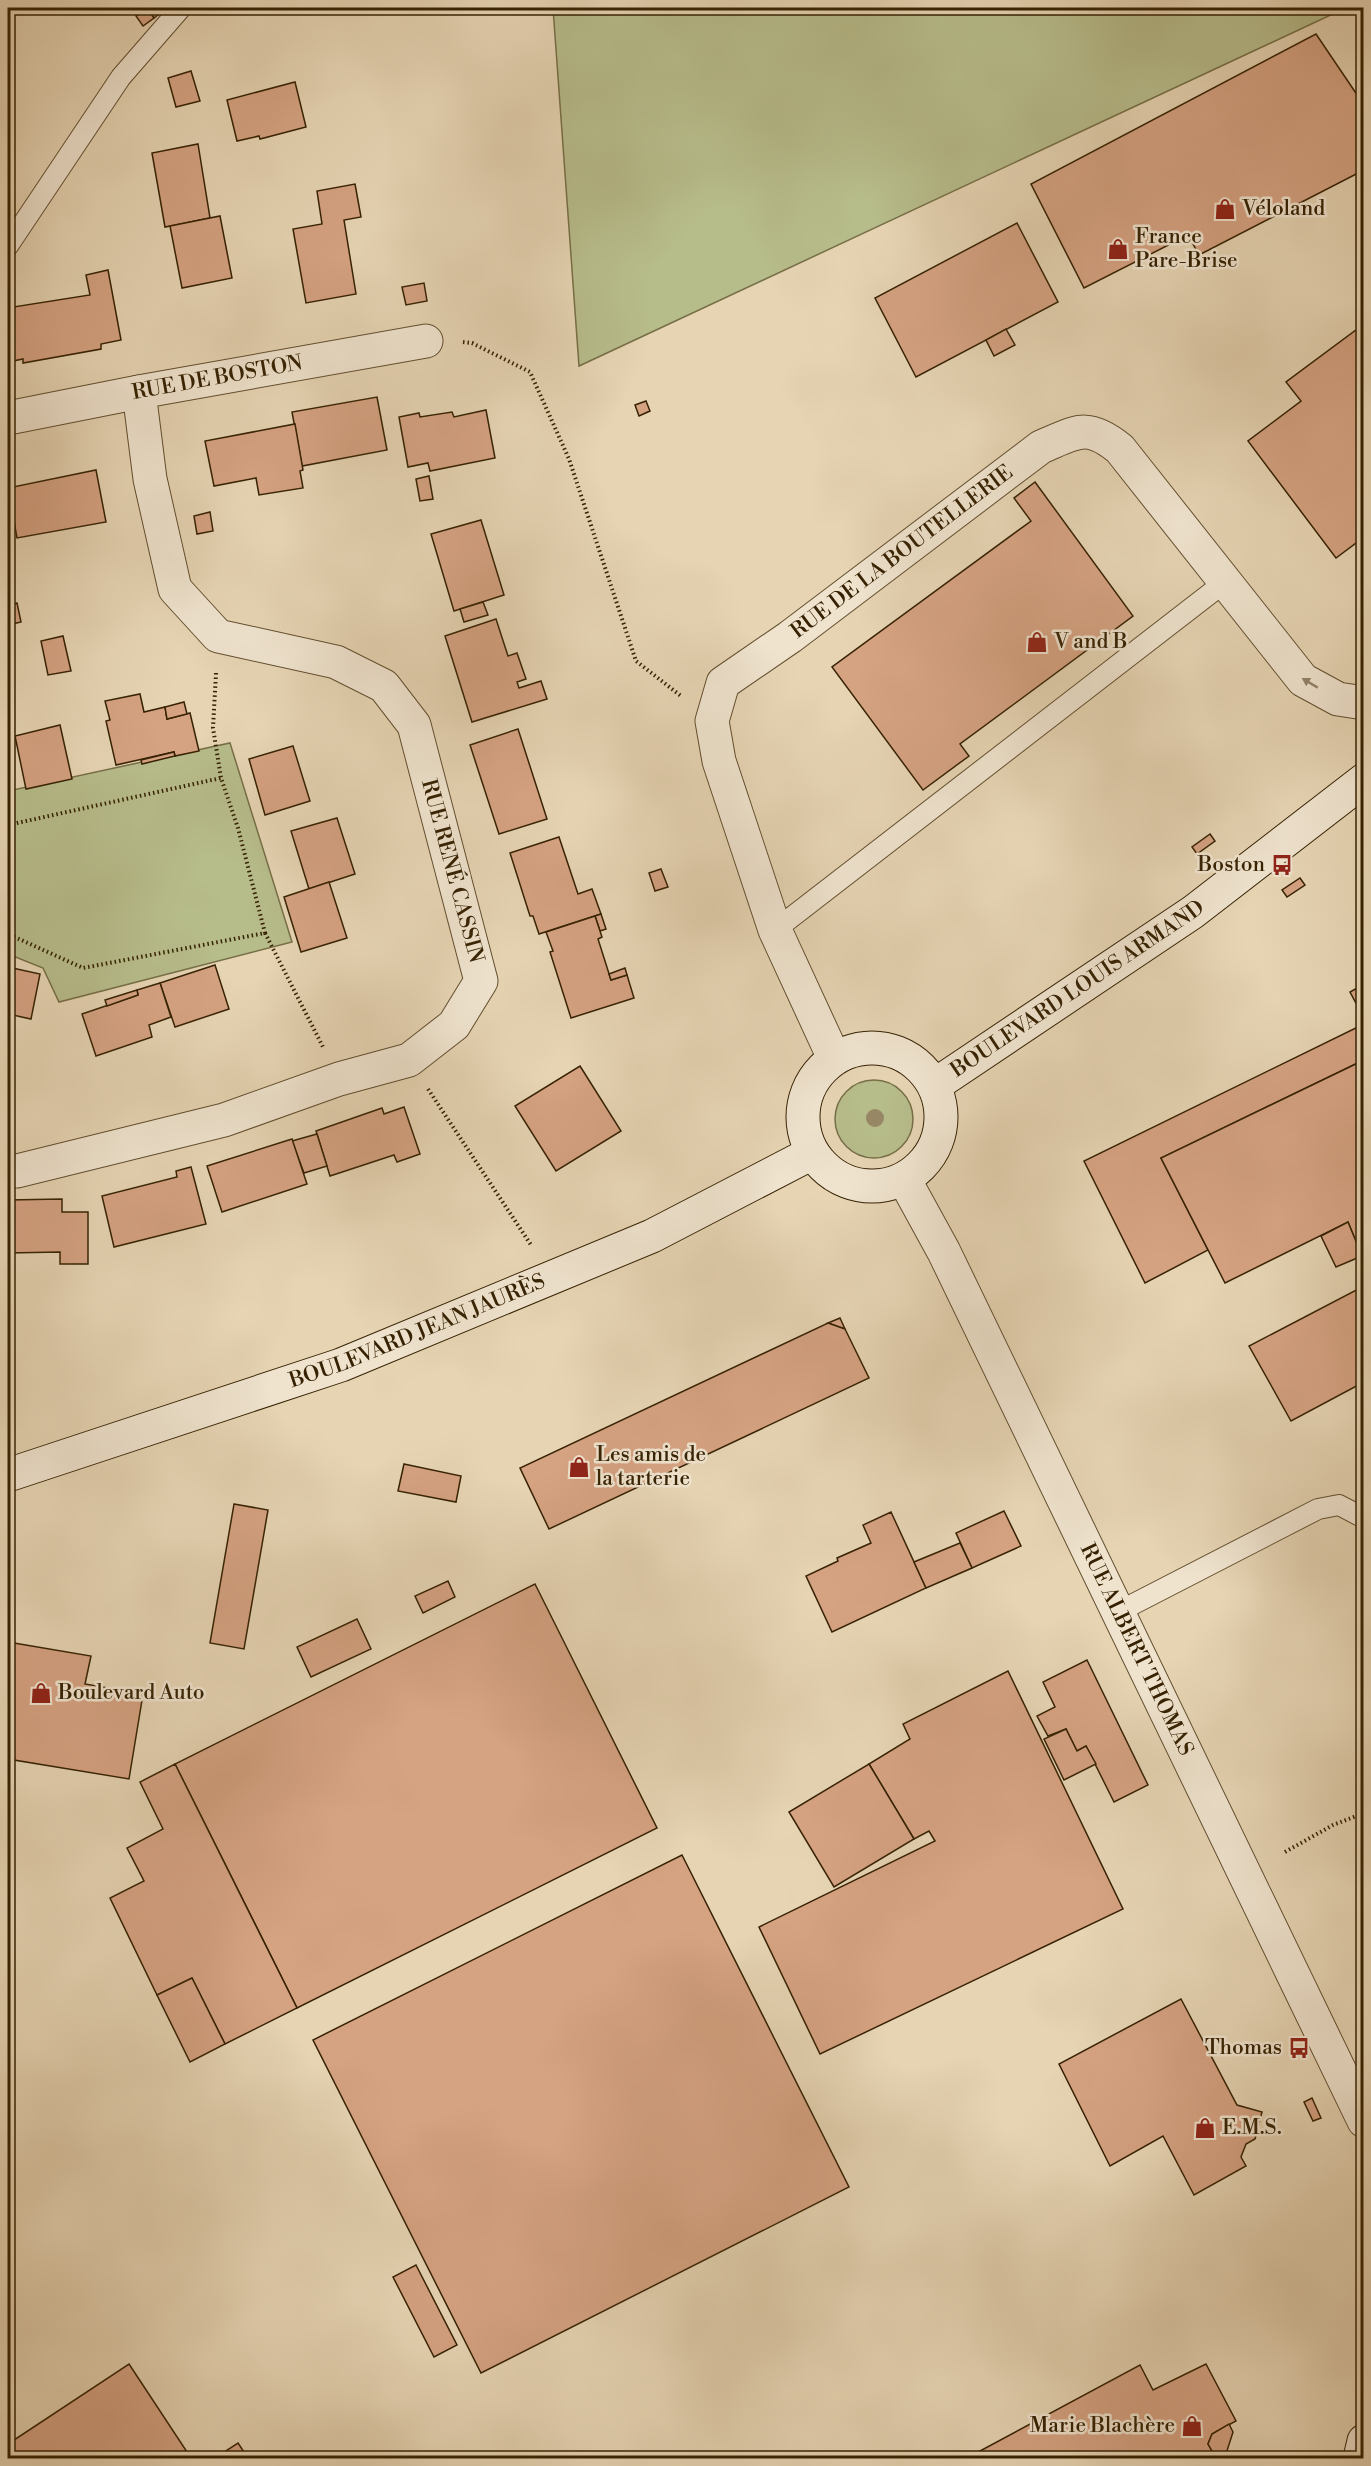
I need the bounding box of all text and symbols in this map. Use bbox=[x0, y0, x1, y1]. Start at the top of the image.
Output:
place label: Véloland bbox=[1241, 196, 1325, 222]
shop icon: Véloland bbox=[1213, 197, 1237, 221]
place label: France Pare-Brise bbox=[1135, 224, 1238, 274]
shop icon: France Pare-Brise bbox=[1106, 237, 1130, 261]
street label: RUE DE BOSTON bbox=[130, 350, 305, 406]
street label: RUE DE LA BOUTELLERIE bbox=[786, 460, 1018, 645]
place label: V and B bbox=[1053, 629, 1127, 655]
shop icon: V and B bbox=[1025, 630, 1049, 654]
one-way arrow bbox=[1302, 678, 1318, 689]
street label: RUE RENÉ CASSIN bbox=[415, 776, 491, 966]
place label: Boston bbox=[1197, 852, 1265, 878]
bus stop icon: Boston bbox=[1270, 853, 1294, 877]
street label: BOULEVARD LOUIS ARMAND bbox=[945, 895, 1210, 1084]
street label: BOULEVARD JEAN JAURÈS bbox=[285, 1269, 549, 1394]
place label: Les amis de la tarterie bbox=[596, 1442, 706, 1492]
shop icon: Les amis de la tarterie bbox=[567, 1455, 591, 1479]
street label: RUE ALBERT THOMAS bbox=[1074, 1539, 1199, 1760]
place label: Boulevard Auto bbox=[57, 1680, 205, 1706]
shop icon: Boulevard Auto bbox=[29, 1681, 53, 1705]
place label: Thomas bbox=[1205, 2035, 1282, 2061]
bus stop icon: Thomas bbox=[1287, 2036, 1311, 2060]
place label: E.M.S. bbox=[1222, 2115, 1282, 2141]
shop icon: E.M.S. bbox=[1193, 2116, 1217, 2140]
place label: Marie Blachère bbox=[1030, 2413, 1175, 2439]
shop icon: Marie Blachère bbox=[1180, 2414, 1204, 2438]

